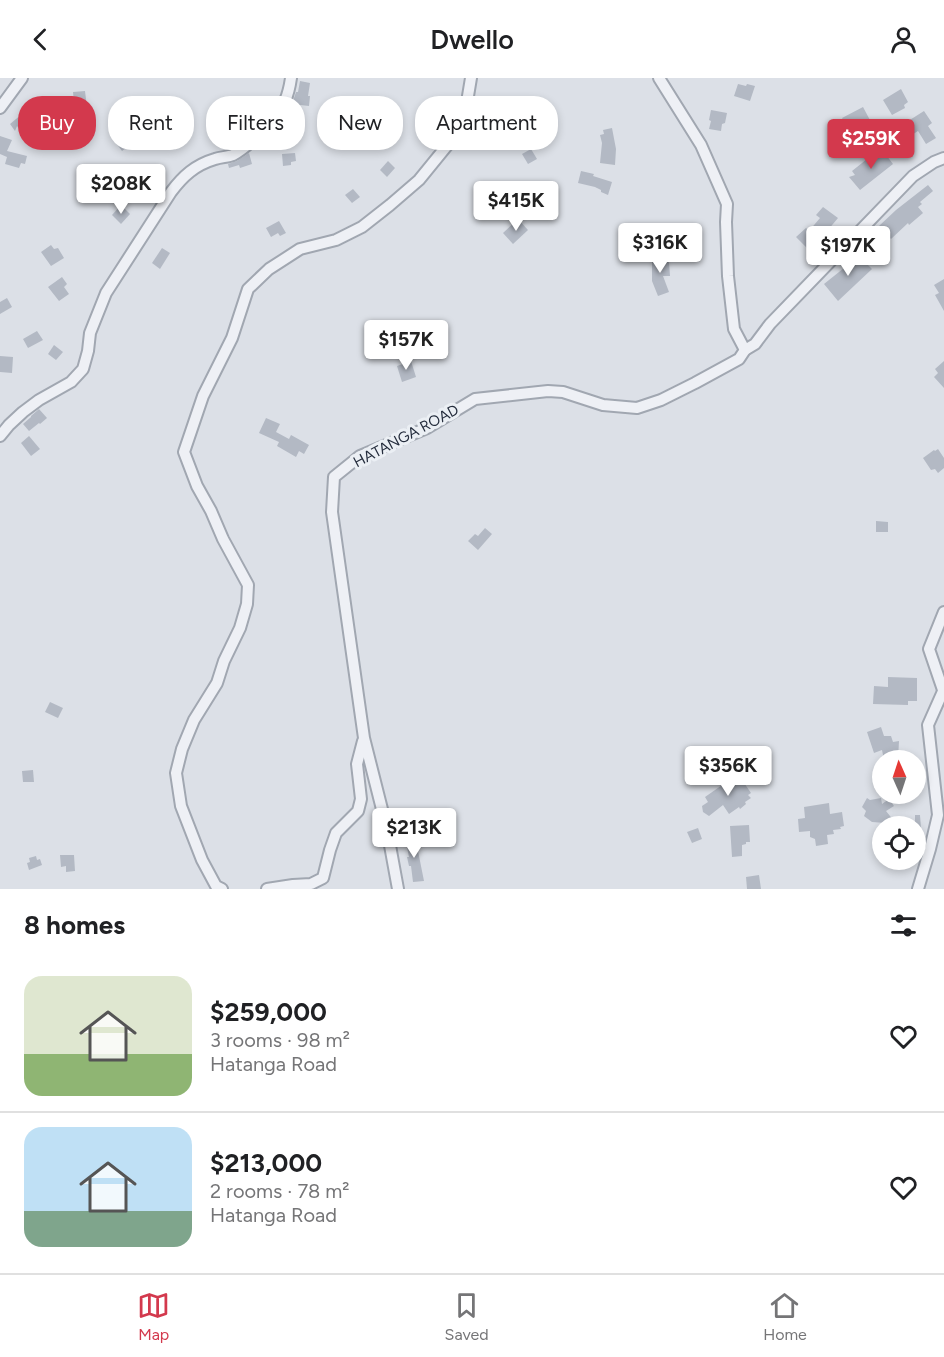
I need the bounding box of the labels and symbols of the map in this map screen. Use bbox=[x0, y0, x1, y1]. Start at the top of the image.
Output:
pin: $259K bbox=[829, 119, 913, 170]
pin: $208K bbox=[79, 164, 163, 215]
pin: $415K bbox=[474, 181, 558, 232]
pin: $316K bbox=[618, 223, 702, 274]
pin: $197K bbox=[806, 226, 890, 277]
pin: $157K bbox=[364, 320, 448, 371]
street label: HATANGA ROAD bbox=[350, 401, 462, 471]
pin: $356K bbox=[686, 746, 770, 797]
north arrow bbox=[872, 750, 926, 804]
pin: $213K bbox=[372, 808, 456, 859]

